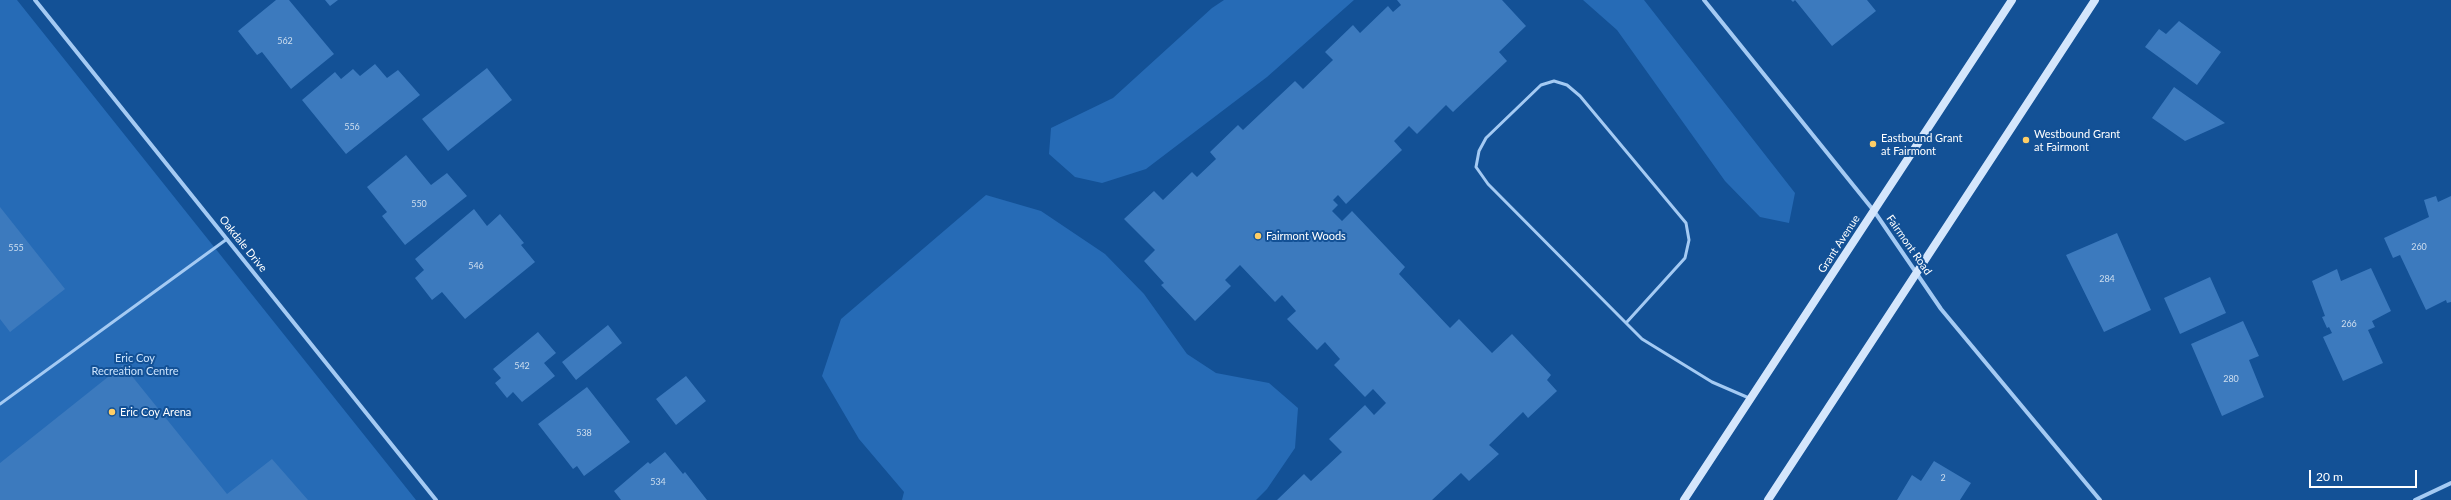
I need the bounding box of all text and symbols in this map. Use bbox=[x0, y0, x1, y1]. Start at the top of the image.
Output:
house number: 562 bbox=[277, 36, 293, 46]
house number: 556 bbox=[344, 122, 360, 132]
place label: Westbound Grant at Fairmont bbox=[2034, 127, 2120, 153]
place label: Eastbound Grant at Fairmont bbox=[1881, 131, 1962, 157]
marker: Westbound Grant at Fairmont bbox=[2021, 135, 2031, 145]
marker: Eastbound Grant at Fairmont bbox=[1868, 139, 1878, 149]
house number: 550 bbox=[411, 199, 427, 209]
street label: Grant Avenue bbox=[1815, 212, 1863, 276]
street label: Oakdale Drive bbox=[216, 213, 270, 275]
street label: Fairmont Road bbox=[1884, 213, 1934, 277]
place label: Fairmont Woods bbox=[1266, 229, 1346, 243]
marker: Fairmont Woods bbox=[1253, 231, 1263, 241]
house number: 260 bbox=[2411, 242, 2427, 252]
house number: 555 bbox=[8, 243, 24, 253]
house number: 546 bbox=[468, 261, 484, 271]
house number: 284 bbox=[2099, 274, 2115, 284]
house number: 266 bbox=[2341, 319, 2357, 329]
park label: Eric Coy Recreation Centre bbox=[91, 351, 179, 377]
house number: 542 bbox=[514, 361, 530, 371]
house number: 280 bbox=[2223, 374, 2239, 384]
place label: Eric Coy Arena bbox=[120, 405, 191, 419]
marker: Eric Coy Arena bbox=[107, 407, 117, 417]
house number: 538 bbox=[576, 428, 592, 438]
scale bar bbox=[2311, 462, 2419, 488]
text: 20 m bbox=[2316, 469, 2343, 484]
house number: 2 bbox=[1940, 473, 1946, 483]
house number: 534 bbox=[650, 477, 666, 487]

